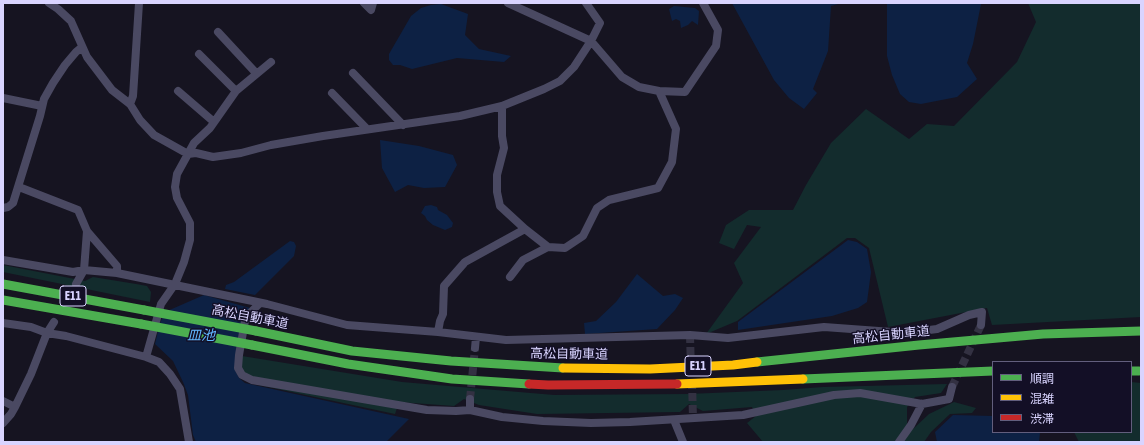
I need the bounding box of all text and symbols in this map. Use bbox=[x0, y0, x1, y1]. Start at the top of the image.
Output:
road number: E11 bbox=[60, 286, 86, 306]
street label: 高松自動車道 bbox=[210, 302, 290, 332]
street label: 高松自動車道 bbox=[851, 323, 931, 347]
water label: 皿池 bbox=[187, 328, 215, 344]
street label: 高松自動車道 bbox=[530, 346, 608, 362]
road number: E11 bbox=[685, 356, 711, 376]
legend bbox=[992, 361, 1132, 433]
text: 順調 bbox=[1030, 372, 1054, 386]
text: 混雑 bbox=[1030, 392, 1054, 406]
text: 渋滞 bbox=[1030, 412, 1054, 426]

